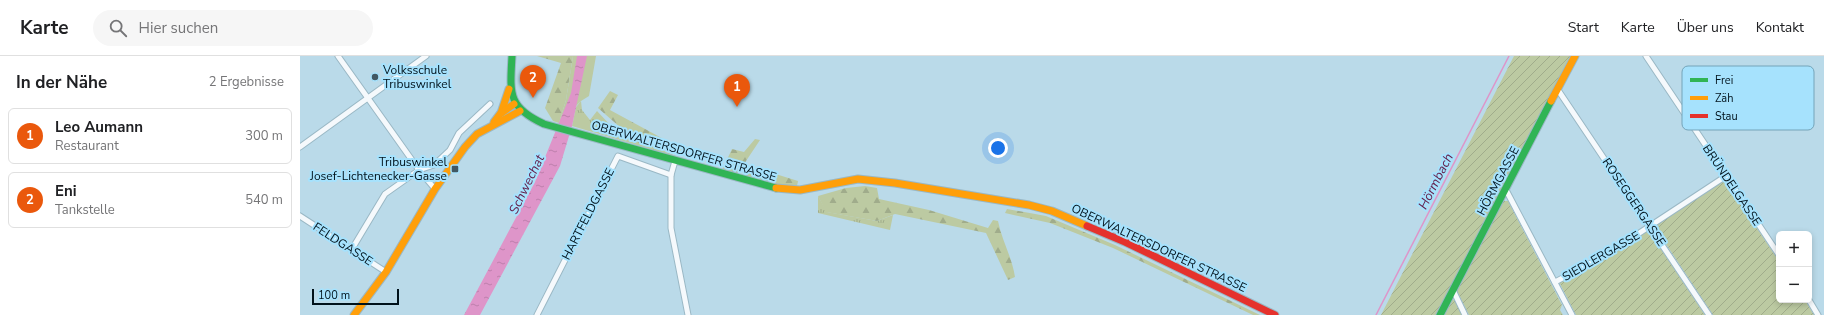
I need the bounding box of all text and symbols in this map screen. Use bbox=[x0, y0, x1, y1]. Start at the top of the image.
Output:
search box bbox=[93, 10, 373, 46]
text: Karte bbox=[20, 15, 69, 41]
icon: search bbox=[107, 17, 129, 39]
text: Hier suchen bbox=[139, 18, 218, 38]
text: Start bbox=[1568, 18, 1599, 37]
text: Karte bbox=[1621, 18, 1655, 37]
text: Über uns bbox=[1677, 18, 1734, 37]
text: Kontakt bbox=[1756, 18, 1804, 37]
place label: Volksschule Tribuswinkel bbox=[382, 62, 452, 92]
pin: 2 bbox=[520, 65, 546, 98]
legend bbox=[1682, 66, 1814, 130]
text: In der Nähe bbox=[16, 71, 107, 94]
marker: Volksschule Tribuswinkel bbox=[370, 72, 380, 82]
text: 2 Ergebnisse bbox=[209, 73, 284, 91]
text: Frei bbox=[1715, 73, 1733, 88]
pin: 1 bbox=[724, 74, 750, 107]
text: Zäh bbox=[1715, 91, 1733, 106]
text: Stau bbox=[1715, 109, 1738, 124]
text: Leo Aumann bbox=[55, 117, 143, 137]
street label: OBERWALTERSDORFER STRASSE bbox=[590, 117, 778, 185]
text: 1 bbox=[26, 127, 34, 145]
text: 300 m bbox=[245, 127, 283, 145]
text: Restaurant bbox=[55, 137, 119, 155]
your location bbox=[988, 138, 1008, 158]
street label: BRÜNDELGASSE bbox=[1699, 141, 1765, 229]
street label: HÖRMGASSE bbox=[1473, 144, 1523, 218]
water label: Hörmbach bbox=[1414, 150, 1458, 213]
water label: Schwechat bbox=[505, 151, 549, 217]
place label: Tribuswinkel Josef-Lichtenecker-Gasse bbox=[309, 154, 447, 184]
street label: ROSEGGERGASSE bbox=[1599, 155, 1669, 249]
marker: Tribuswinkel Josef-Lichtenecker-Gasse bbox=[450, 164, 460, 174]
street label: HARTFELDGASSE bbox=[558, 165, 618, 263]
text: Eni bbox=[55, 181, 77, 201]
text: 2 bbox=[26, 191, 34, 209]
text: 540 m bbox=[245, 191, 283, 209]
street label: OBERWALTERSDORFER STRASSE bbox=[1069, 200, 1249, 296]
text: Tankstelle bbox=[55, 201, 115, 219]
street label: FELDGASSE bbox=[310, 219, 376, 269]
street label: SIEDLERGASSE bbox=[1559, 227, 1643, 285]
map controls bbox=[1776, 231, 1812, 303]
button: + bbox=[1776, 231, 1812, 267]
button: − bbox=[1776, 267, 1812, 303]
scale bar bbox=[312, 287, 399, 306]
text: 100 m bbox=[318, 288, 350, 303]

